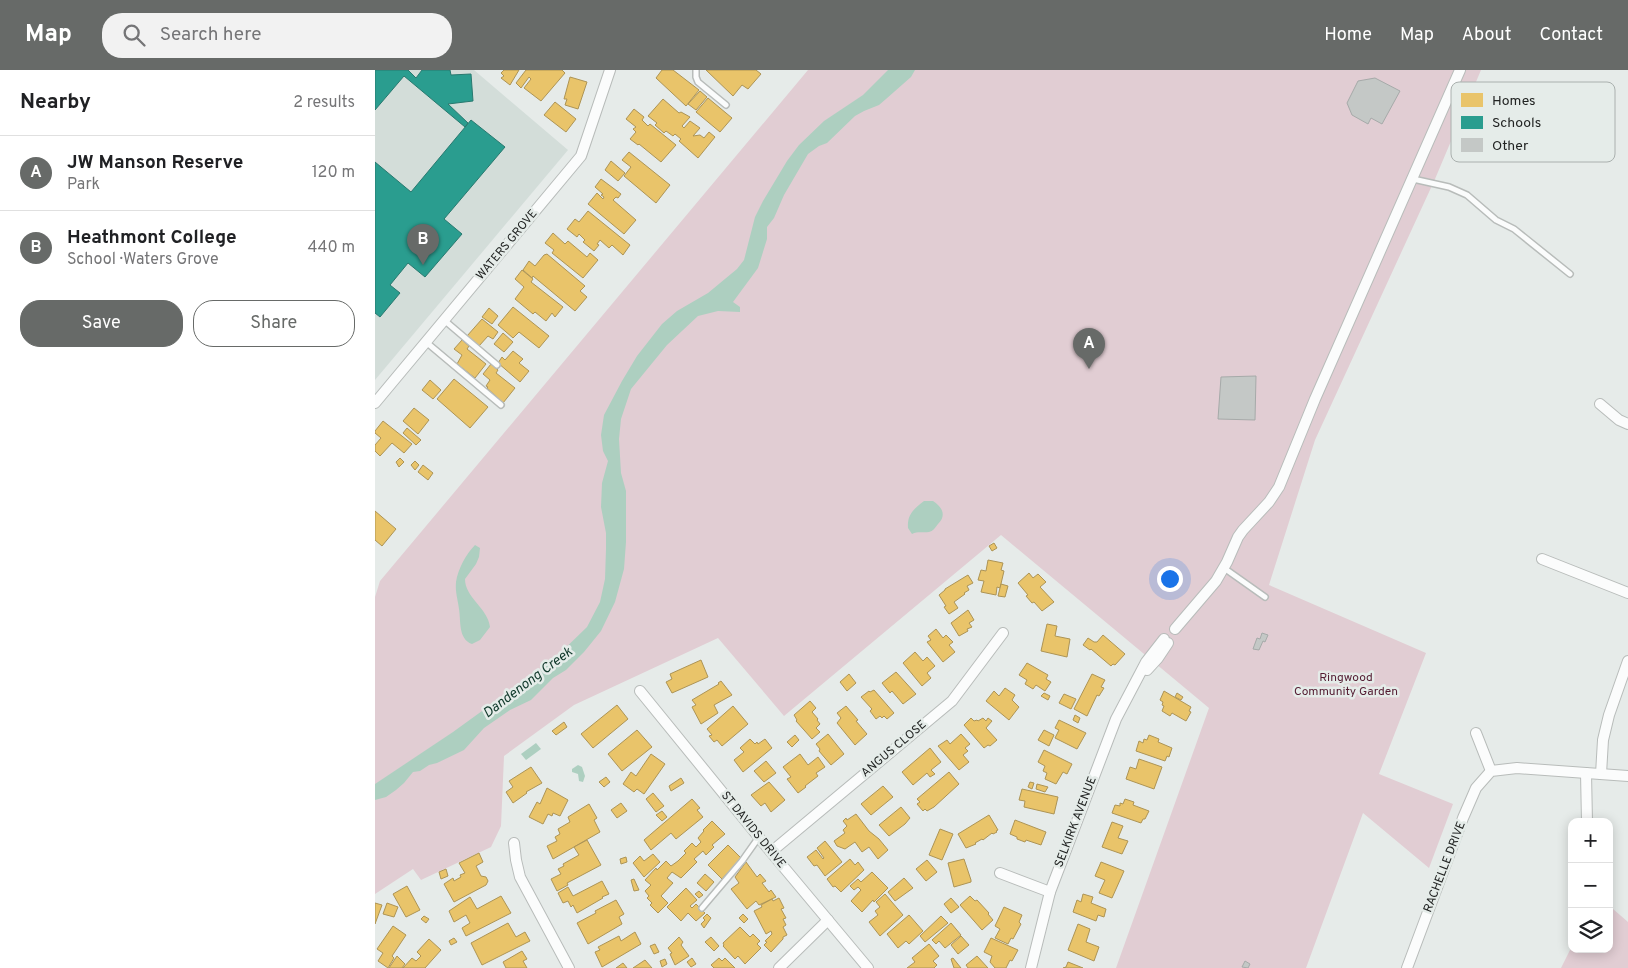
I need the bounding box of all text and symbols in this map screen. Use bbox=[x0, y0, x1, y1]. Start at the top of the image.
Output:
search box bbox=[102, 13, 452, 58]
text: Map bbox=[25, 20, 72, 50]
icon: search bbox=[120, 21, 148, 49]
text: Search here bbox=[160, 23, 261, 47]
text: Home bbox=[1324, 24, 1372, 47]
text: Map bbox=[1400, 24, 1434, 47]
text: About bbox=[1462, 24, 1511, 47]
text: Contact bbox=[1539, 24, 1603, 47]
legend bbox=[1451, 82, 1615, 162]
text: Nearby bbox=[20, 89, 91, 116]
text: 2 results bbox=[293, 93, 355, 113]
text: Homes bbox=[1492, 93, 1536, 110]
text: Schools bbox=[1492, 115, 1541, 132]
text: Other bbox=[1492, 138, 1529, 155]
text: JW Manson Reserve bbox=[67, 151, 243, 175]
text: A bbox=[30, 163, 42, 183]
text: 120 m bbox=[312, 163, 355, 183]
text: Park bbox=[67, 175, 100, 195]
street label: WATERS GROVE bbox=[473, 206, 541, 284]
pin: B bbox=[407, 224, 439, 265]
text: Heathmont College bbox=[67, 226, 237, 250]
text: B bbox=[30, 238, 42, 258]
text: 440 m bbox=[308, 238, 355, 258]
text: School · Waters Grove bbox=[67, 250, 219, 270]
button: Save bbox=[20, 300, 183, 347]
button: Share bbox=[193, 300, 355, 347]
pin: A bbox=[1073, 328, 1105, 369]
your location bbox=[1157, 566, 1183, 592]
water label: Dandenong Creek bbox=[480, 643, 577, 722]
park label: Ringwood Community Garden bbox=[1294, 670, 1398, 700]
street label: ANGUS CLOSE bbox=[858, 717, 930, 781]
street label: SELKIRK AVENUE bbox=[1051, 774, 1101, 870]
street label: ST DAVIDS DRIVE bbox=[717, 788, 789, 872]
map controls bbox=[1568, 818, 1613, 953]
button: + bbox=[1568, 818, 1613, 863]
street label: RACHELLE DRIVE bbox=[1420, 819, 1470, 915]
button: − bbox=[1568, 863, 1613, 908]
button: layers bbox=[1568, 908, 1613, 953]

